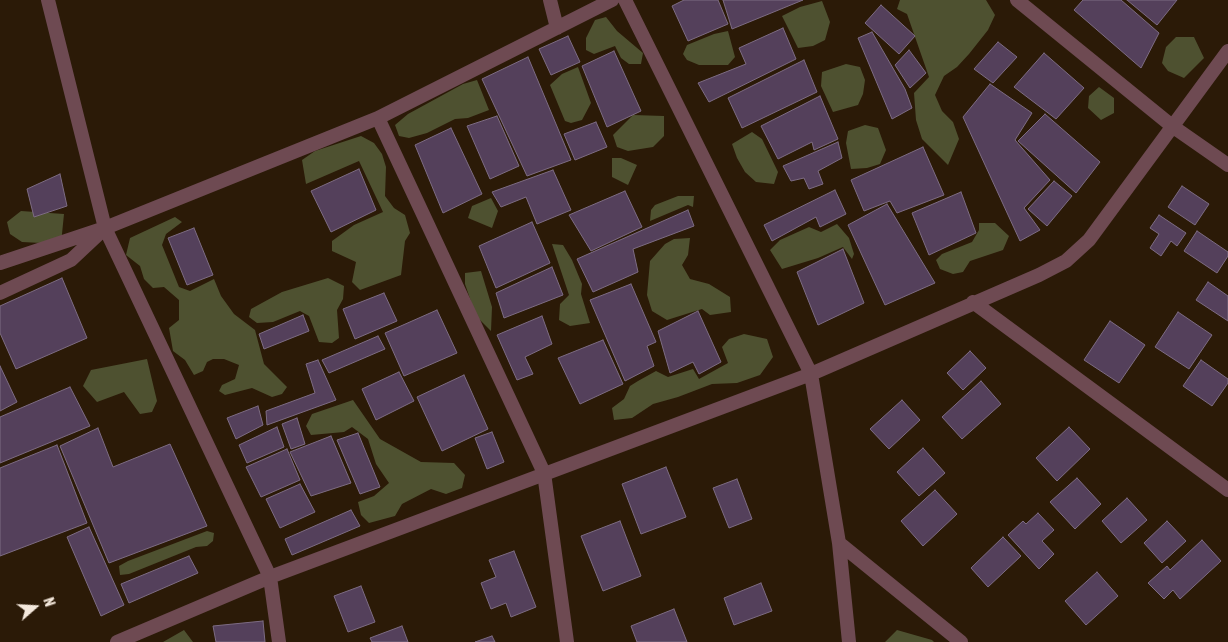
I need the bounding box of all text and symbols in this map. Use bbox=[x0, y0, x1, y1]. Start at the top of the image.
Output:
north arrow bbox=[10, 582, 60, 632]
text: N bbox=[40, 596, 58, 609]

